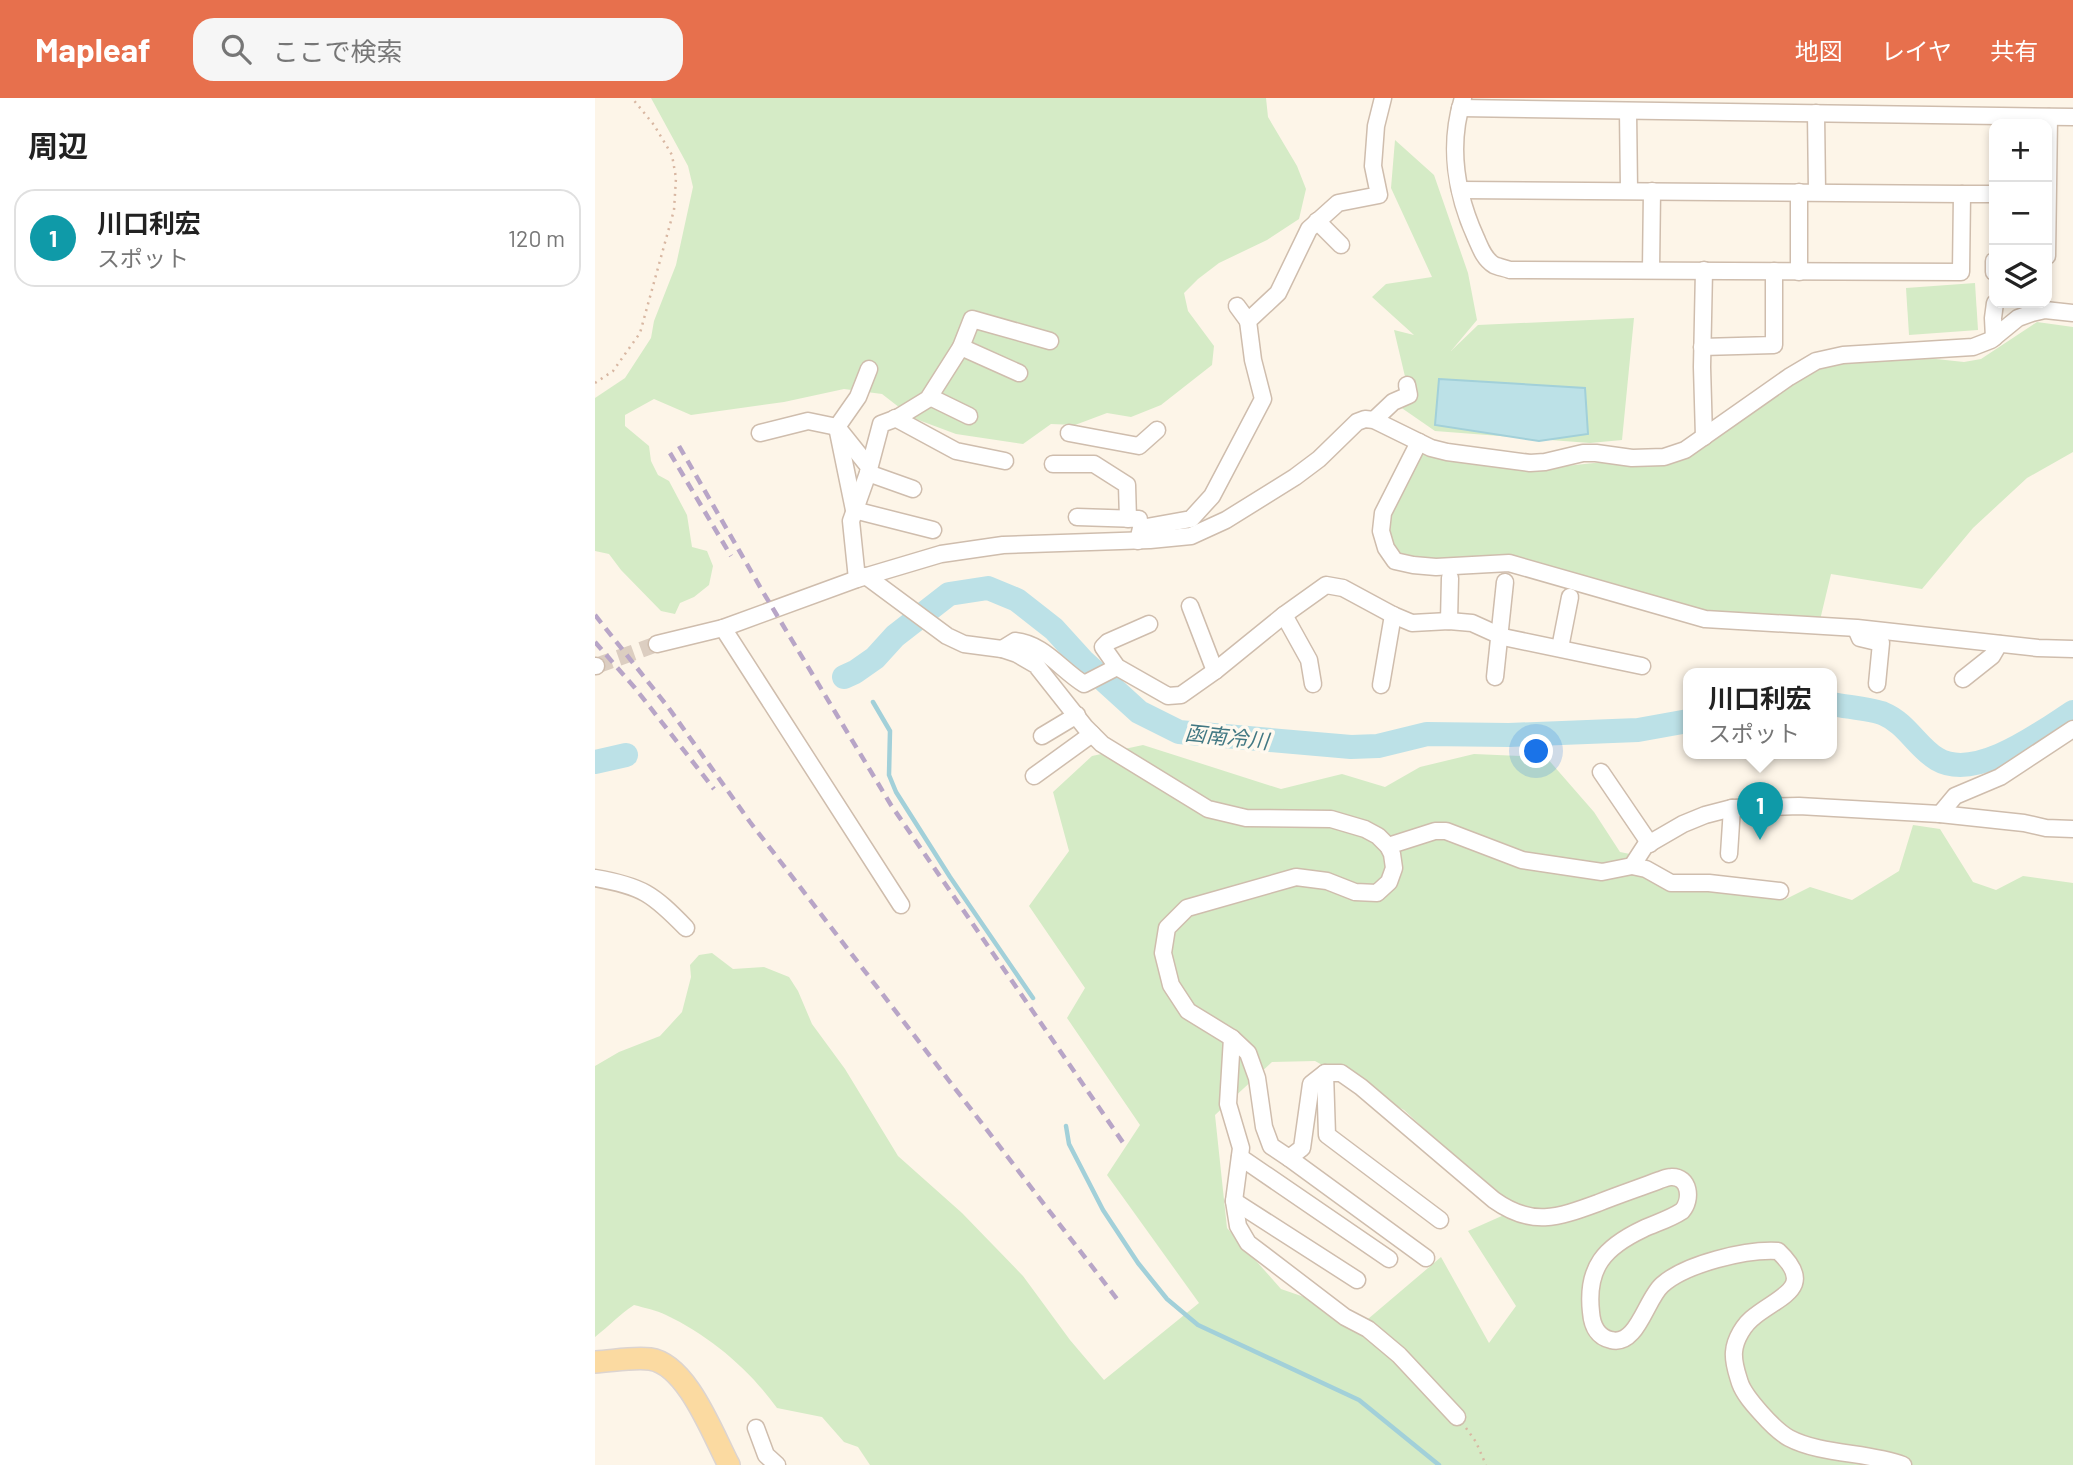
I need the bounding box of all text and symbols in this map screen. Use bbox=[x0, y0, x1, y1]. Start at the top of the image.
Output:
search box bbox=[193, 18, 683, 81]
text: Mapleaf bbox=[35, 29, 151, 69]
icon: search bbox=[217, 30, 255, 68]
text: ここで検索 bbox=[273, 35, 403, 66]
text: 地図 bbox=[1795, 36, 1843, 65]
text: レイヤ bbox=[1881, 36, 1952, 65]
text: 共有 bbox=[1990, 36, 2038, 65]
map controls bbox=[1989, 119, 2052, 308]
button: + bbox=[1989, 119, 2052, 182]
text: 周辺 bbox=[28, 127, 88, 163]
button: − bbox=[1989, 182, 2052, 245]
text: 川口利宏 bbox=[97, 207, 201, 238]
text: 1 bbox=[49, 224, 57, 252]
text: 120 m bbox=[508, 224, 565, 252]
text: スポット bbox=[97, 244, 189, 272]
button: layers bbox=[1989, 245, 2052, 308]
popup bbox=[1683, 668, 1837, 759]
text: 川口利宏 bbox=[1708, 682, 1812, 713]
water label: 函南冷川 bbox=[1184, 719, 1272, 753]
text: スポット bbox=[1708, 719, 1800, 747]
your location bbox=[1519, 734, 1553, 768]
pin: 1 bbox=[1737, 782, 1783, 840]

